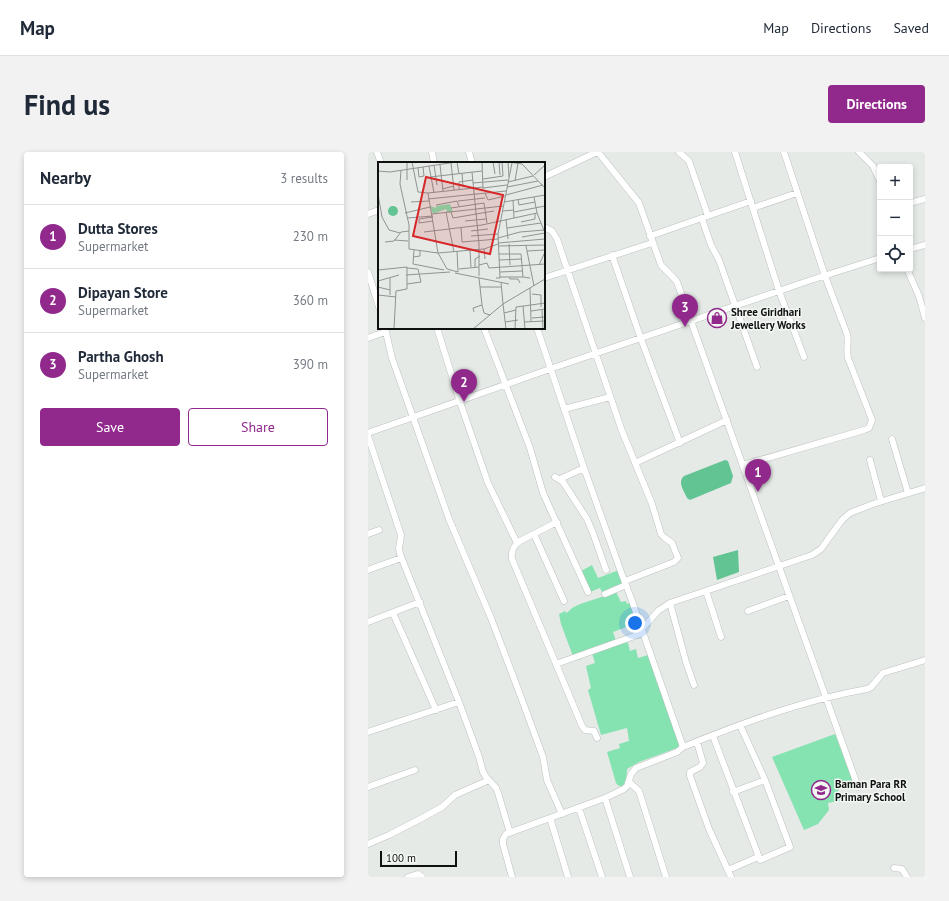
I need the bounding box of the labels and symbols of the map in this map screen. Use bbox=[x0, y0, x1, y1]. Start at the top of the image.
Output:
inset map bbox=[378, 162, 545, 329]
pin: 3 bbox=[672, 294, 698, 327]
place label: Shree Giridhari Jewellery Works bbox=[730, 305, 806, 332]
shop icon: Shree Giridhari Jewellery Works bbox=[706, 307, 728, 329]
pin: 2 bbox=[451, 369, 477, 402]
pin: 1 bbox=[745, 459, 771, 492]
your location bbox=[625, 613, 645, 633]
place label: Baman Para RR Primary School bbox=[835, 777, 907, 804]
school or university icon: Baman Para RR Primary School bbox=[810, 779, 832, 801]
scale bar bbox=[380, 849, 457, 868]

